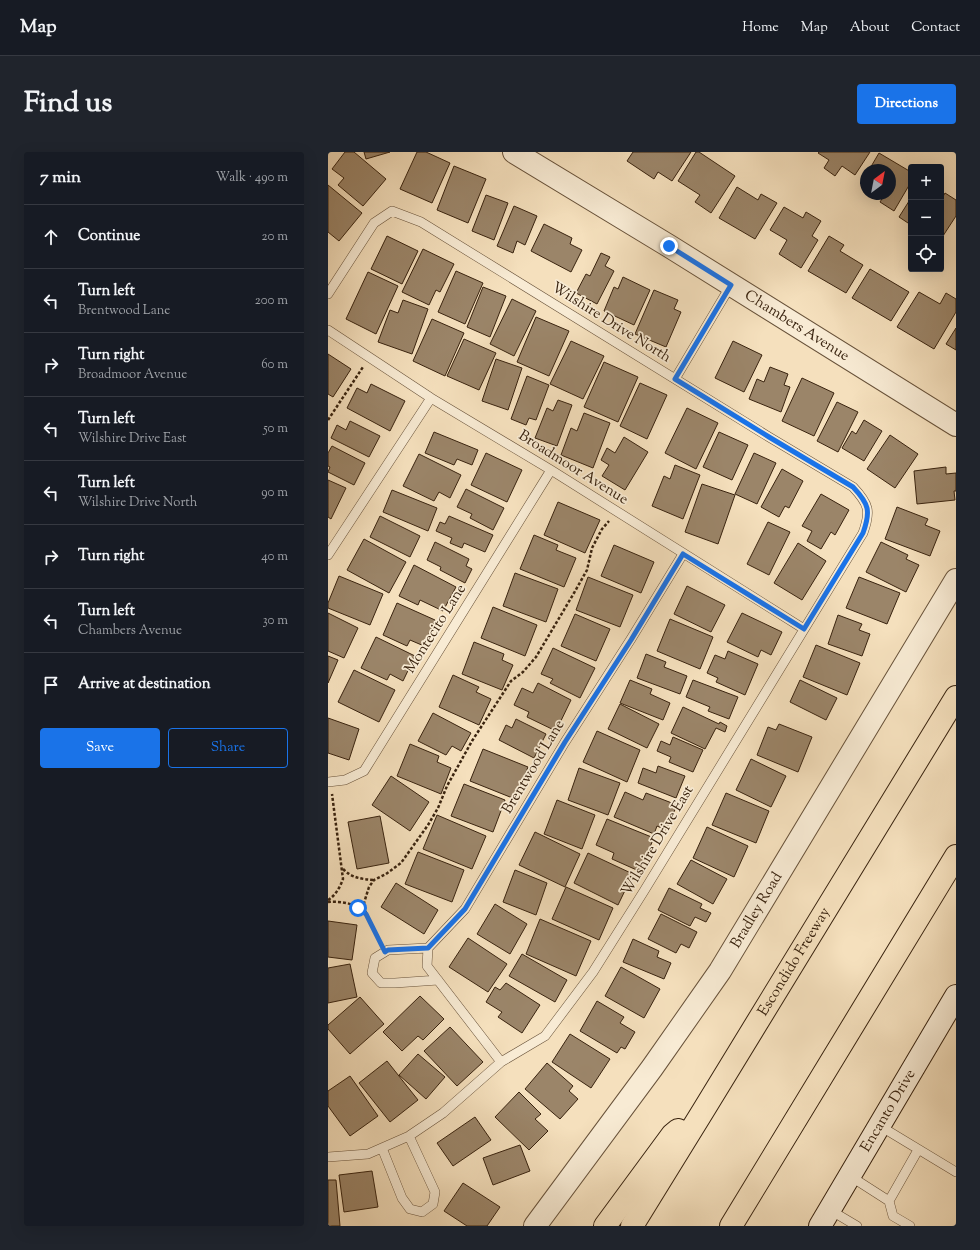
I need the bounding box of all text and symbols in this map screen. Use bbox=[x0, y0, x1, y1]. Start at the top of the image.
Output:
text: Map bbox=[20, 14, 57, 41]
text: Home bbox=[742, 18, 779, 38]
text: Map bbox=[801, 18, 828, 38]
text: About bbox=[850, 18, 889, 38]
text: Contact bbox=[911, 18, 960, 38]
text: Find us bbox=[24, 84, 112, 124]
button: Directions bbox=[857, 84, 956, 124]
north arrow bbox=[860, 164, 896, 200]
map controls bbox=[908, 164, 944, 272]
button: + bbox=[908, 164, 944, 200]
text: 7 min bbox=[40, 166, 81, 190]
text: Walk · 490 m bbox=[216, 169, 288, 187]
button: − bbox=[908, 200, 944, 236]
icon: ahead bbox=[40, 226, 62, 248]
text: Continue bbox=[78, 226, 140, 247]
text: 20 m bbox=[262, 228, 288, 246]
button: locate bbox=[908, 236, 944, 272]
route end bbox=[660, 237, 678, 255]
street label: Wilshire Drive North bbox=[547, 278, 675, 369]
text: Turn left bbox=[78, 281, 135, 302]
street label: Chambers Avenue bbox=[740, 285, 853, 366]
icon: left bbox=[40, 290, 62, 312]
text: 200 m bbox=[255, 292, 288, 310]
text: Brentwood Lane bbox=[78, 302, 170, 320]
text: Turn right bbox=[78, 345, 144, 366]
icon: right bbox=[40, 354, 62, 376]
text: 60 m bbox=[261, 356, 288, 374]
text: Broadmoor Avenue bbox=[78, 366, 187, 384]
text: Turn left bbox=[78, 409, 135, 430]
icon: left bbox=[40, 418, 62, 440]
text: 50 m bbox=[263, 420, 288, 438]
street label: Broadmoor Avenue bbox=[514, 426, 632, 510]
text: Wilshire Drive East bbox=[78, 430, 187, 448]
text: Turn left bbox=[78, 473, 135, 494]
icon: left bbox=[40, 482, 62, 504]
text: 90 m bbox=[261, 484, 288, 502]
text: Wilshire Drive North bbox=[78, 494, 197, 512]
icon: right bbox=[40, 546, 62, 568]
text: Turn right bbox=[78, 546, 144, 567]
text: 40 m bbox=[261, 548, 288, 566]
street label: Montecito Lane bbox=[400, 580, 472, 678]
text: Turn left bbox=[78, 601, 135, 622]
icon: left bbox=[40, 610, 62, 632]
text: 30 m bbox=[262, 612, 288, 630]
text: Chambers Avenue bbox=[78, 622, 182, 640]
icon: arrive bbox=[40, 674, 62, 696]
text: Arrive at destination bbox=[78, 674, 211, 695]
street label: Brentwood Lane bbox=[498, 716, 570, 818]
button: Save bbox=[40, 728, 160, 768]
button: Share bbox=[168, 728, 288, 768]
street label: Wilshire Drive East bbox=[617, 782, 699, 900]
street label: Bradley Road bbox=[726, 868, 788, 952]
route start bbox=[349, 899, 367, 917]
street label: Escondido Freeway bbox=[753, 903, 836, 1020]
street label: Encanto Drive bbox=[856, 1065, 921, 1156]

